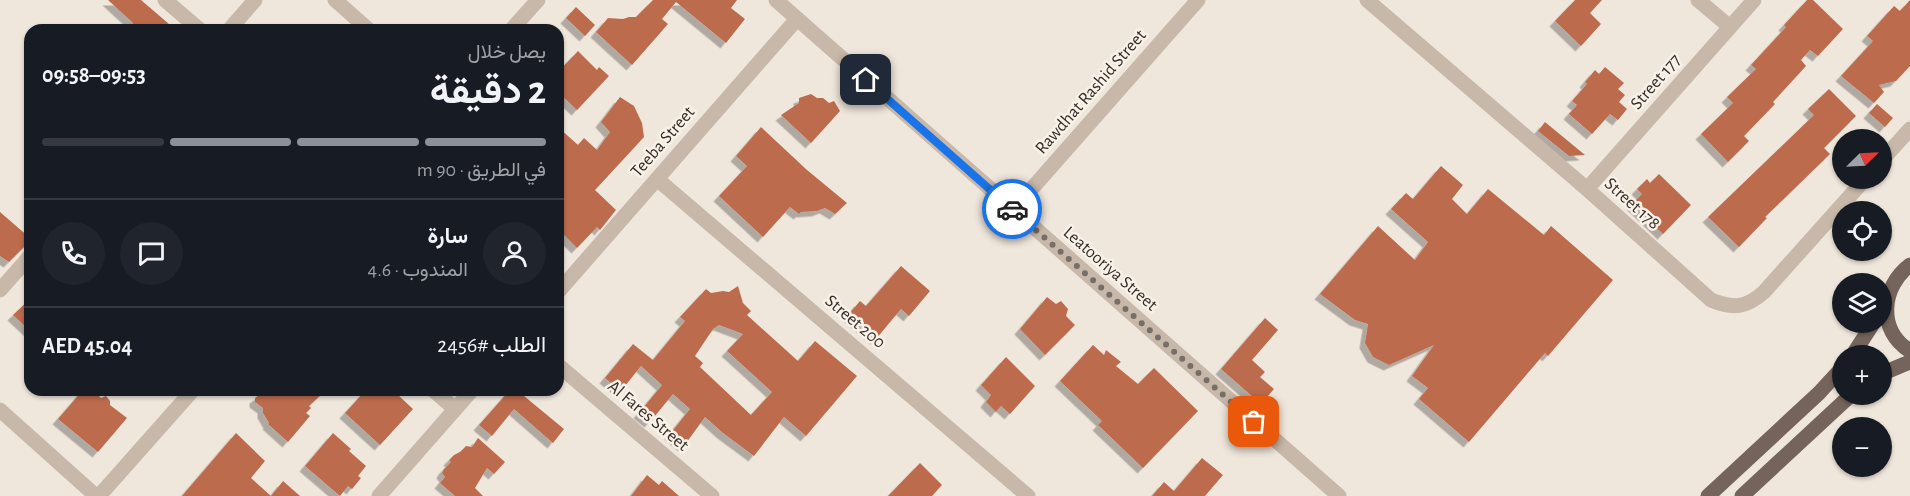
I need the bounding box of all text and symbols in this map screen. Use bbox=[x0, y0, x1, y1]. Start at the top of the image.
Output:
street label: Rawdhat Rashid Street bbox=[1032, 26, 1150, 158]
text: يصل خلال bbox=[468, 42, 546, 62]
street label: Street 177 bbox=[1627, 51, 1685, 113]
pin bbox=[840, 54, 891, 105]
icon: home bbox=[849, 63, 882, 96]
text: 09:53–09:58 bbox=[42, 64, 146, 86]
text: 2 دقيقة bbox=[430, 72, 546, 111]
street label: Teeba Street bbox=[628, 103, 699, 181]
north arrow bbox=[1832, 129, 1892, 189]
map controls bbox=[1832, 129, 1892, 477]
text: في الطريق · 90 m bbox=[417, 160, 546, 180]
street label: Street 178 bbox=[1601, 175, 1663, 233]
courier bbox=[982, 179, 1042, 239]
icon: car bbox=[996, 193, 1029, 226]
button: locate bbox=[1832, 201, 1892, 261]
button: phone bbox=[42, 222, 105, 285]
button: chat bbox=[120, 222, 183, 285]
button: person bbox=[483, 222, 546, 285]
street label: Leatooriya Street bbox=[1060, 223, 1161, 315]
text: سارة bbox=[427, 225, 468, 247]
text: المندوب · 4.6 bbox=[368, 260, 468, 280]
button: layers bbox=[1832, 273, 1892, 333]
street label: Street 200 bbox=[821, 292, 889, 352]
text: الطلب #2456 bbox=[437, 334, 546, 356]
text: AED 45.04 bbox=[42, 335, 132, 357]
button: + bbox=[1832, 345, 1892, 405]
street label: Al Fares Street bbox=[604, 377, 692, 455]
pin bbox=[1228, 396, 1279, 447]
icon: bag bbox=[1237, 405, 1270, 438]
button: − bbox=[1832, 417, 1892, 477]

